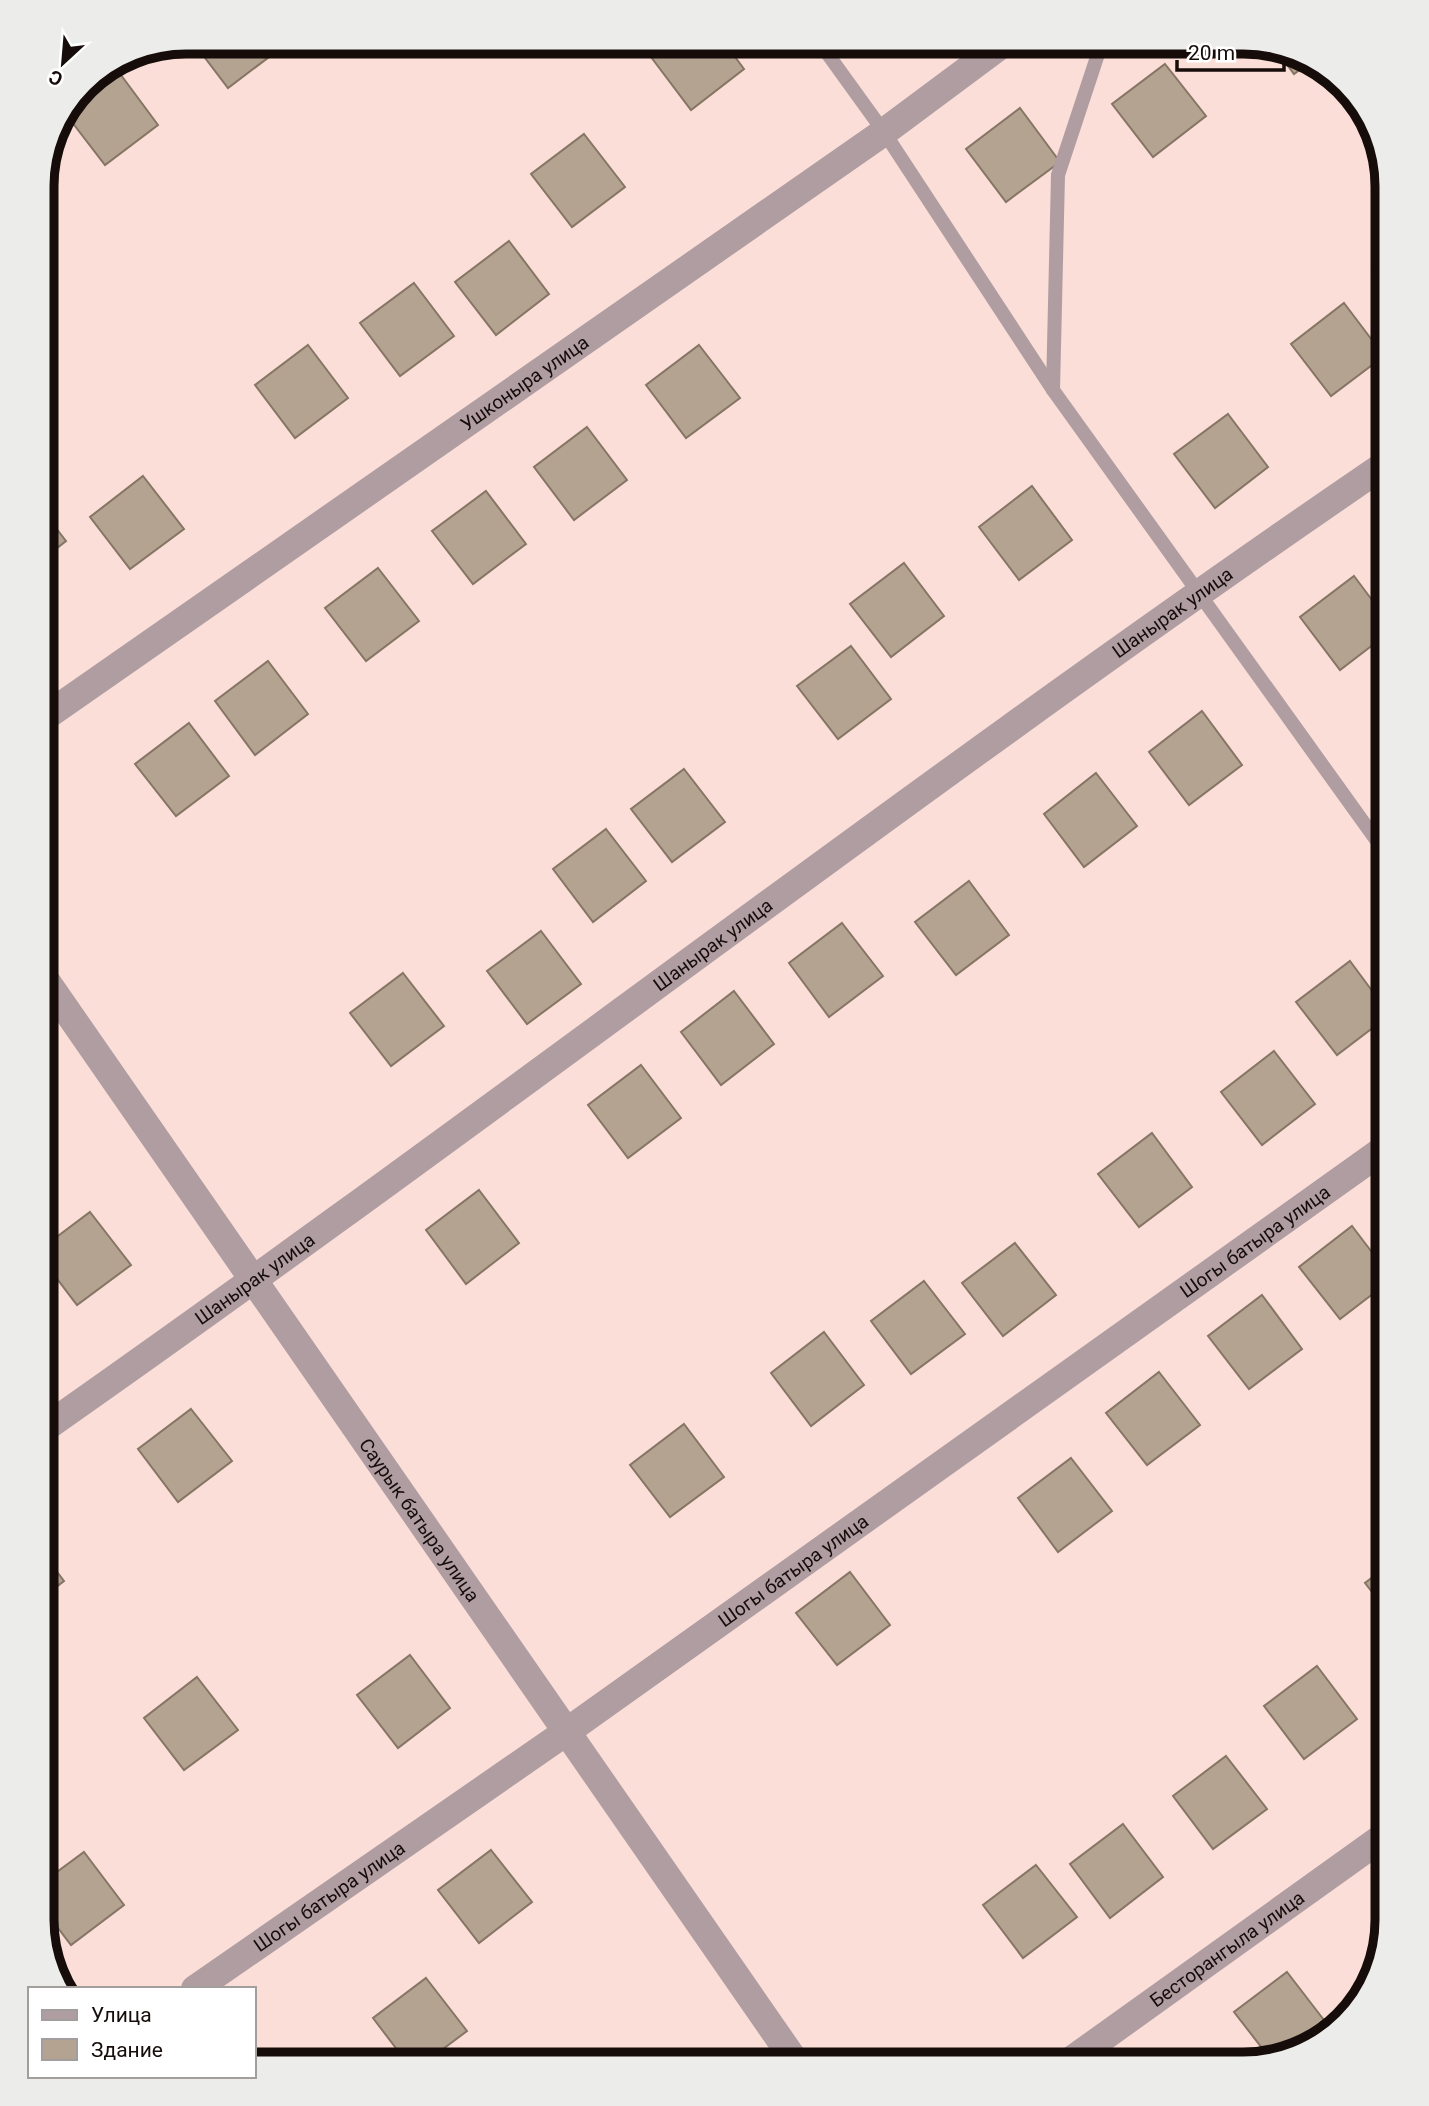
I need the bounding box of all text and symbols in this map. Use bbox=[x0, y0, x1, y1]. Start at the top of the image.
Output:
north arrow bbox=[28, 28, 98, 98]
scale bar bbox=[1177, 28, 1284, 72]
text: 20 m bbox=[1188, 41, 1235, 65]
text: С bbox=[45, 65, 66, 91]
street label: Ушконыра улица bbox=[456, 330, 593, 435]
street label: Шанырак улица bbox=[1108, 562, 1237, 663]
street label: Шанырак улица bbox=[649, 893, 777, 996]
street label: Шогы батыра улица bbox=[1175, 1180, 1334, 1302]
street label: Шанырак улица bbox=[190, 1228, 319, 1330]
street label: Саурык батыра улица bbox=[355, 1434, 485, 1606]
street label: Шогы батыра улица bbox=[714, 1509, 872, 1632]
street label: Шогы батыра улица bbox=[249, 1836, 409, 1957]
street label: Бесторангыла улица bbox=[1145, 1886, 1309, 2012]
legend bbox=[28, 1987, 256, 2078]
text: Улица bbox=[91, 2003, 152, 2027]
text: Здание bbox=[91, 2038, 163, 2062]

